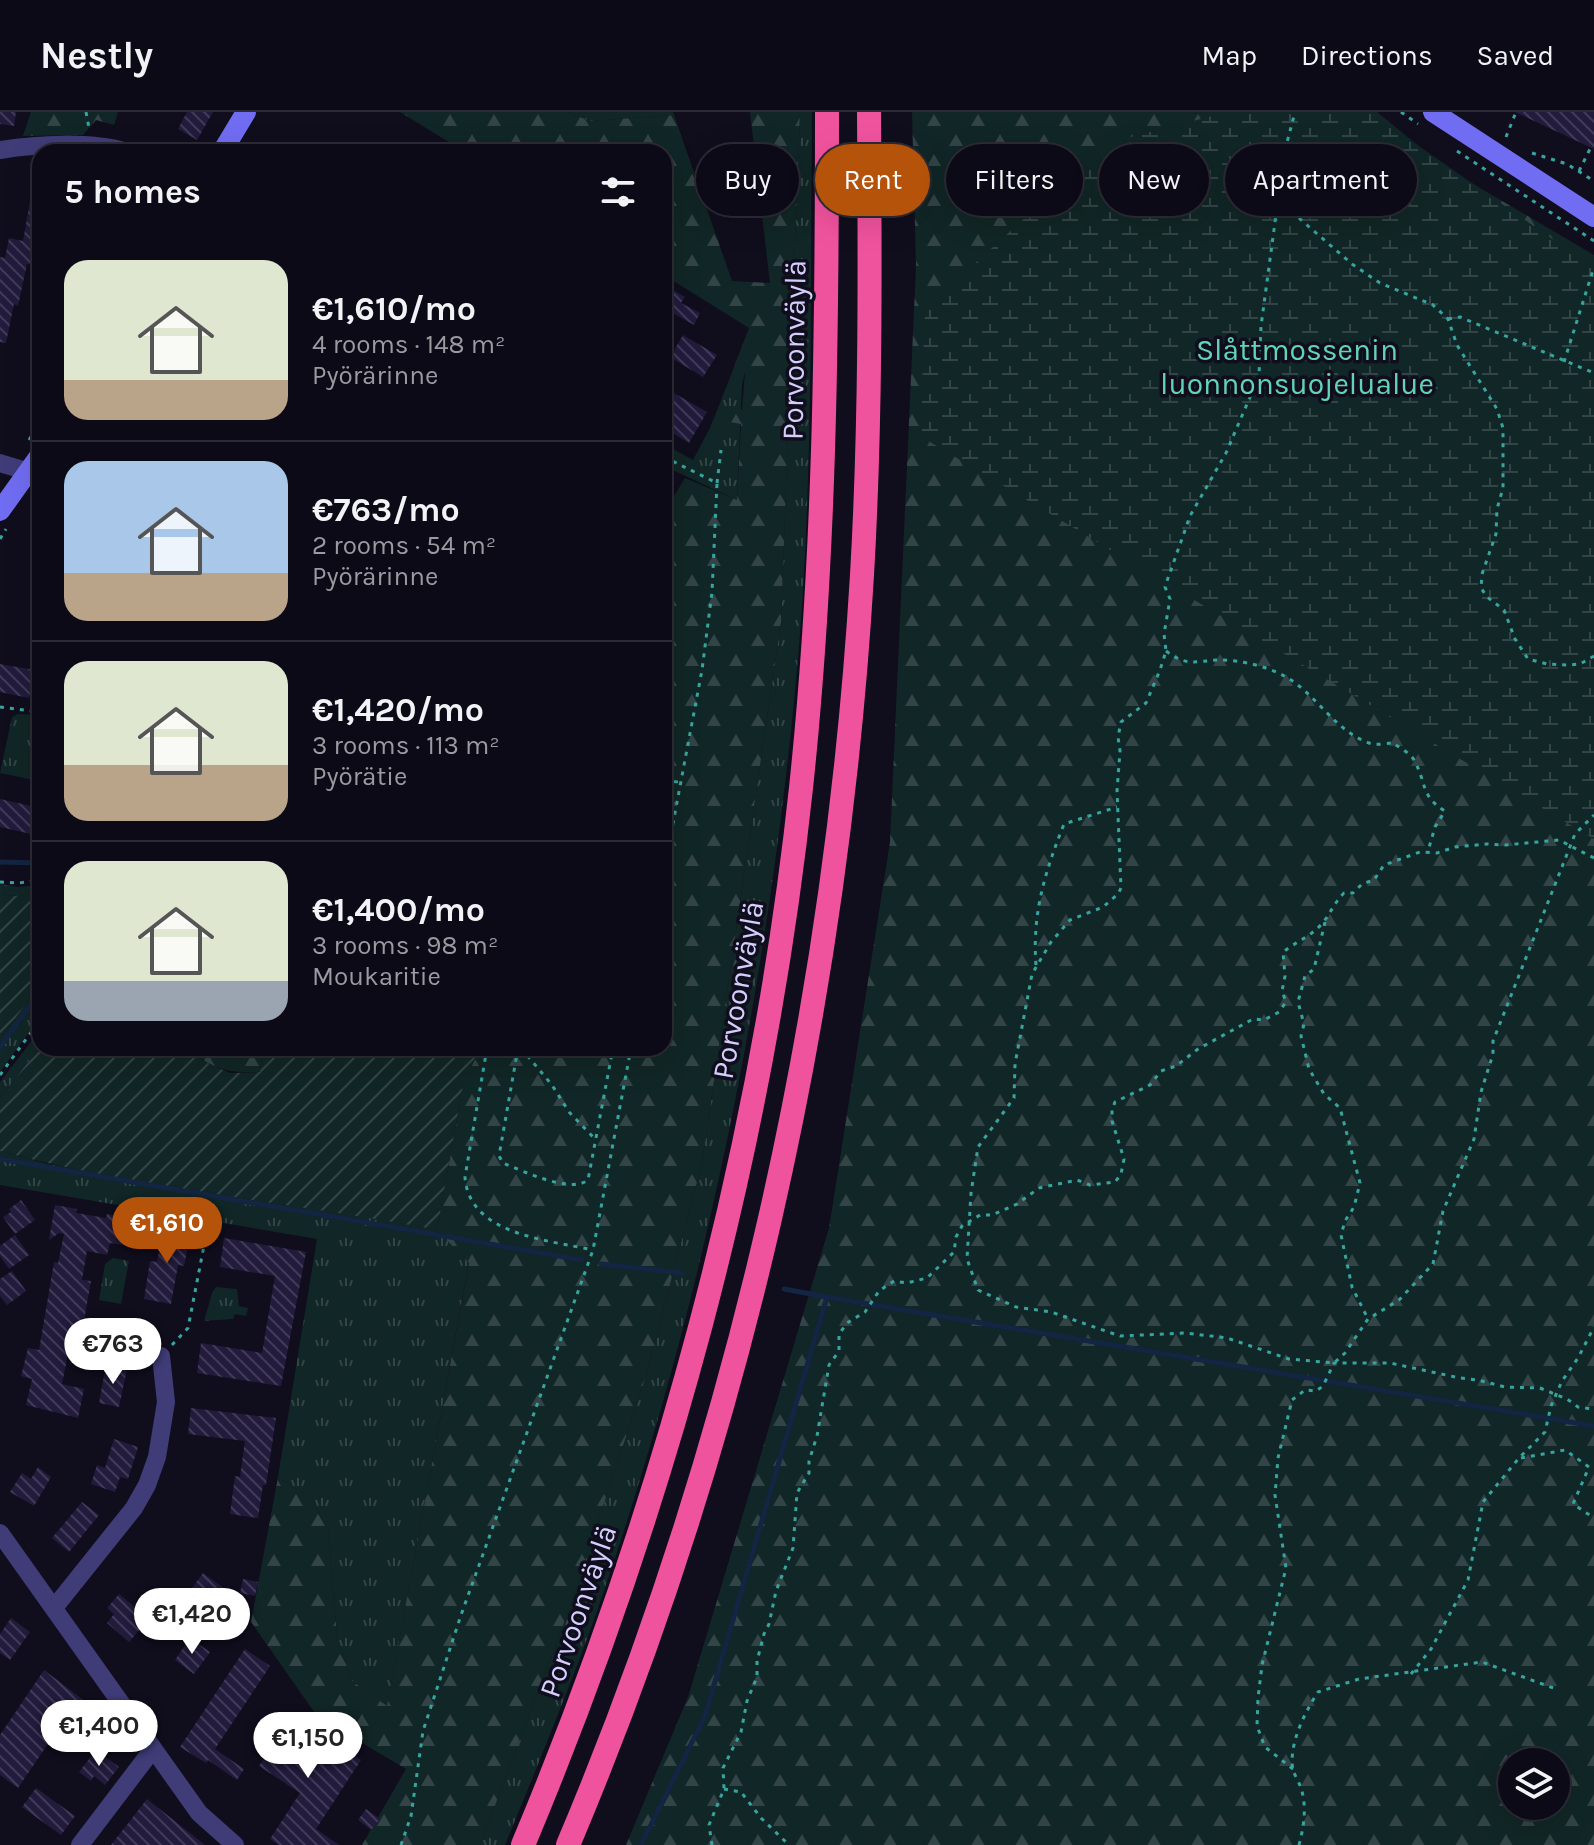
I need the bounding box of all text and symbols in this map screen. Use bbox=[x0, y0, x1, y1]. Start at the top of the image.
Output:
text: Nestly bbox=[40, 33, 153, 78]
text: Map bbox=[1202, 39, 1257, 72]
text: Directions bbox=[1301, 39, 1433, 72]
text: Saved bbox=[1477, 39, 1554, 72]
chip: Buy bbox=[696, 144, 799, 216]
chip: Rent bbox=[815, 144, 930, 216]
chip: Filters bbox=[946, 144, 1083, 216]
chip: New bbox=[1099, 144, 1209, 216]
chip: Apartment bbox=[1225, 144, 1417, 216]
icon: filters bbox=[596, 170, 640, 214]
text: 5 homes bbox=[64, 172, 201, 212]
street label: Porvoonväylä bbox=[774, 260, 814, 440]
text: €1,610/mo bbox=[312, 289, 476, 329]
icon: home bbox=[128, 292, 224, 388]
text: 4 rooms · 148 m² bbox=[312, 329, 506, 360]
park label: Slåttmossenin luonnonsuojelualue bbox=[1160, 332, 1434, 402]
text: Pyörärinne bbox=[312, 360, 438, 391]
text: €763/mo bbox=[312, 490, 460, 530]
icon: home bbox=[128, 493, 224, 589]
text: 2 rooms · 54 m² bbox=[312, 530, 496, 561]
text: Pyörärinne bbox=[312, 561, 438, 592]
text: €1,420/mo bbox=[312, 690, 484, 730]
icon: home bbox=[128, 693, 224, 789]
text: 3 rooms · 113 m² bbox=[312, 730, 500, 761]
text: Pyörätie bbox=[312, 761, 407, 792]
text: €1,400/mo bbox=[312, 890, 485, 930]
icon: home bbox=[128, 893, 224, 989]
street label: Porvoonväylä bbox=[705, 898, 771, 1082]
text: 3 rooms · 98 m² bbox=[312, 930, 498, 961]
text: Moukaritie bbox=[312, 961, 441, 992]
pin: €1,610 bbox=[102, 1197, 232, 1265]
text: €1,610 bbox=[130, 1207, 204, 1238]
pin: €763 bbox=[66, 1318, 160, 1386]
text: €763 bbox=[82, 1328, 144, 1359]
street label: Porvoonväylä bbox=[532, 1520, 624, 1702]
pin: €1,420 bbox=[127, 1588, 257, 1656]
text: €1,420 bbox=[152, 1598, 232, 1629]
pin: €1,400 bbox=[34, 1700, 164, 1768]
text: €1,400 bbox=[59, 1710, 139, 1741]
pin: €1,150 bbox=[243, 1712, 373, 1780]
text: €1,150 bbox=[271, 1722, 345, 1753]
map controls bbox=[1498, 1748, 1570, 1820]
button: layers bbox=[1498, 1748, 1570, 1820]

